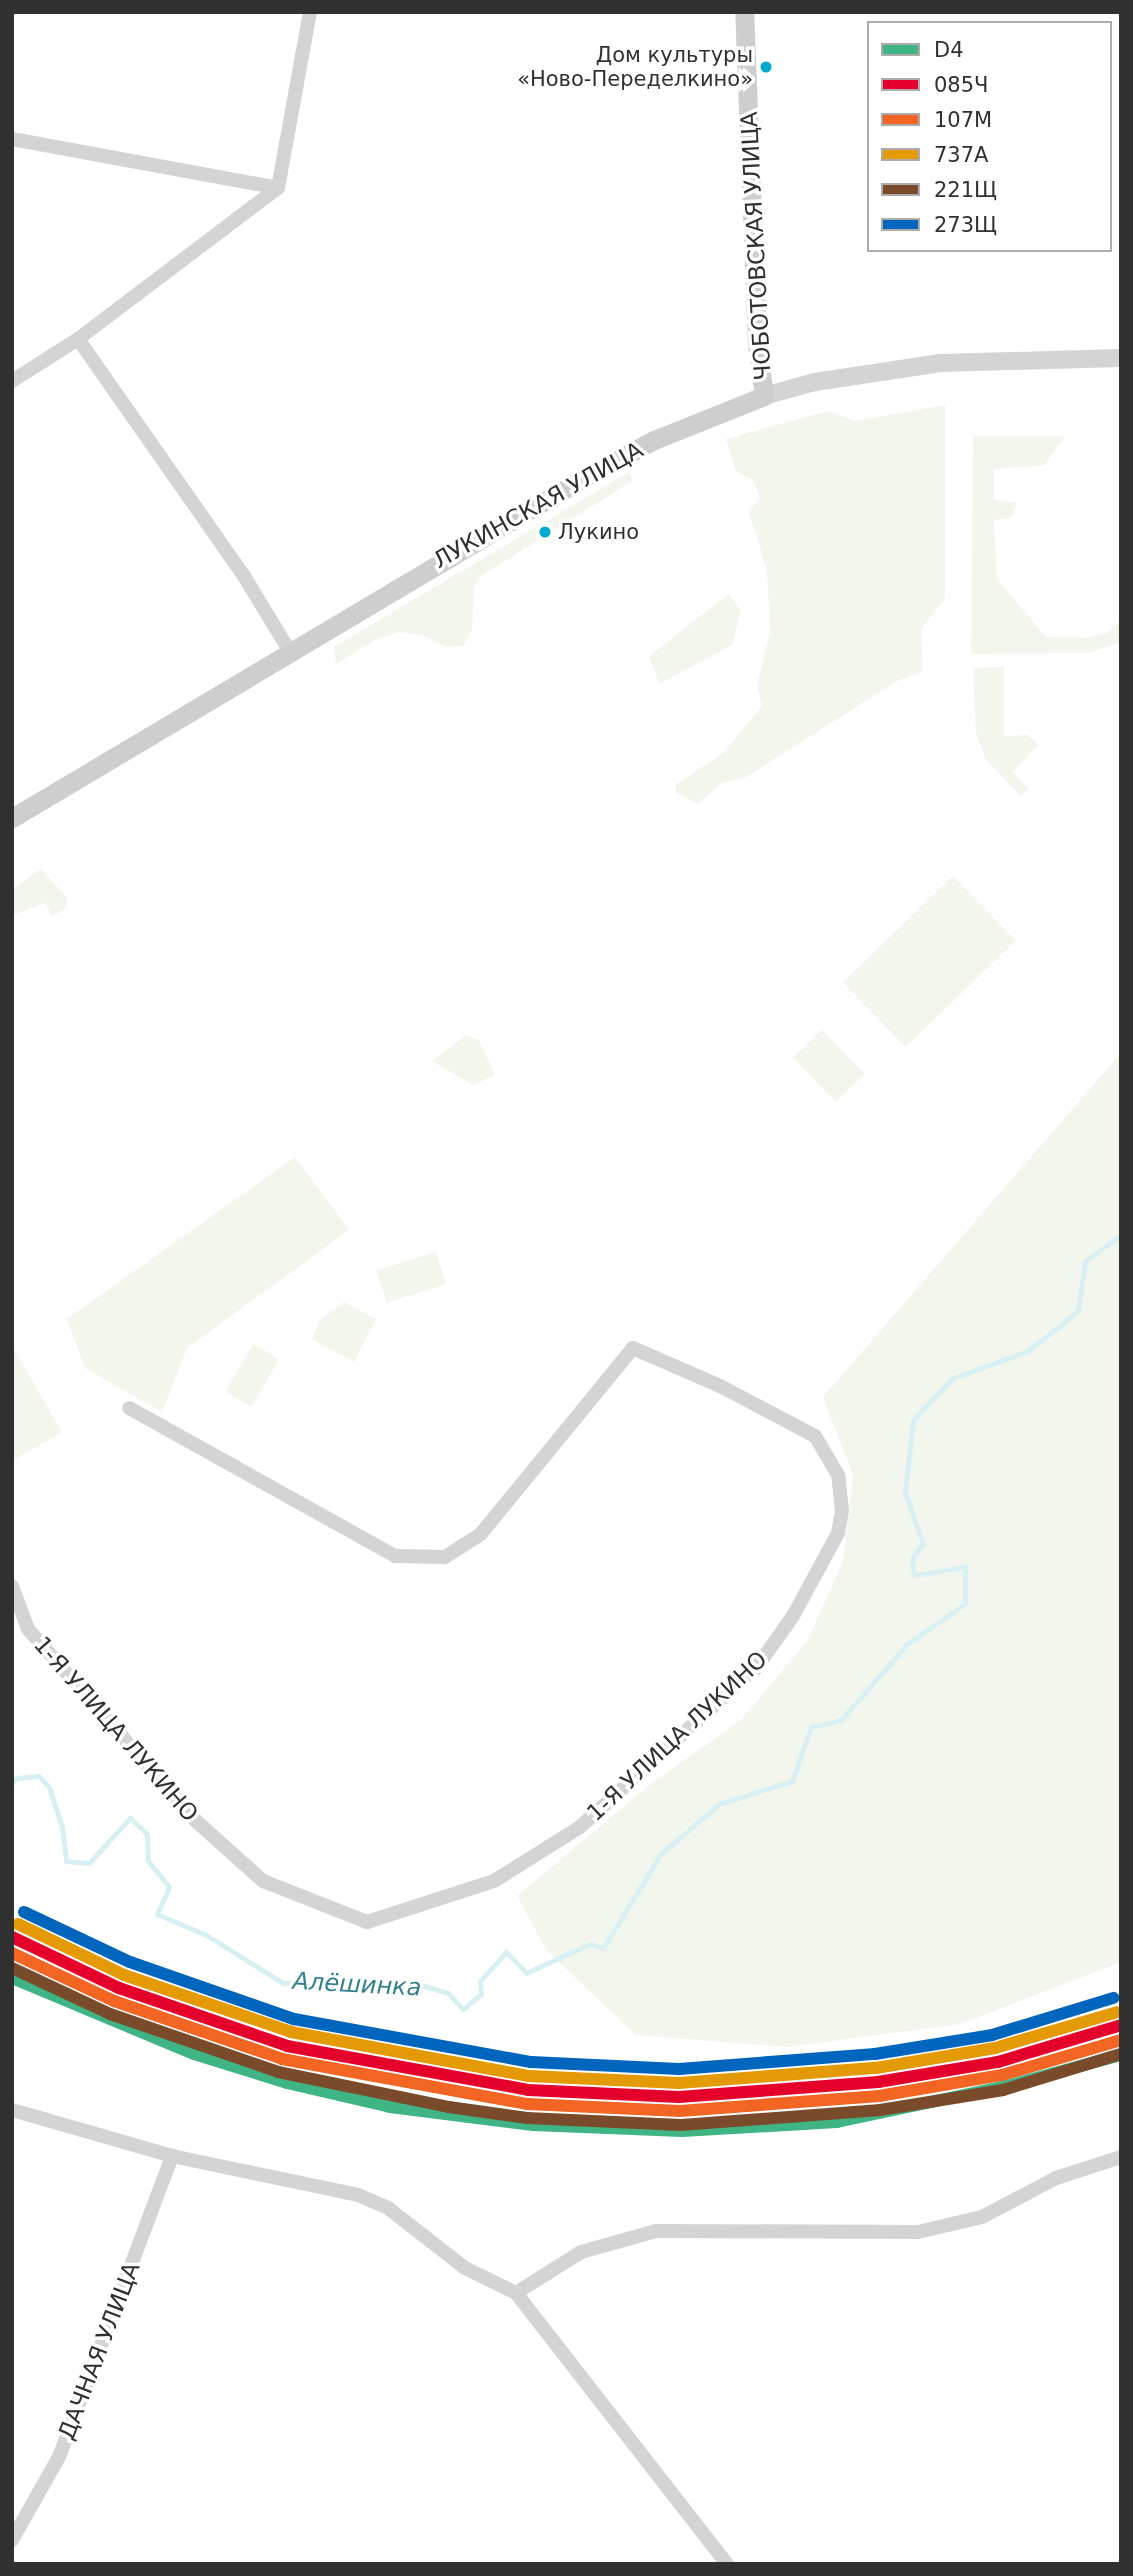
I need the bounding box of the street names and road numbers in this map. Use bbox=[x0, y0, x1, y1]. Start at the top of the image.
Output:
street label: ЧОБОТОВСКАЯ УЛИЦА bbox=[735, 111, 777, 381]
street label: ЛУКИНСКАЯ УЛИЦА bbox=[428, 436, 648, 574]
street label: 1-Я УЛИЦА ЛУКИНО bbox=[28, 1631, 204, 1827]
street label: 1-Я УЛИЦА ЛУКИНО bbox=[581, 1645, 773, 1827]
street label: ДАЧНАЯ УЛИЦА bbox=[52, 2258, 146, 2444]

